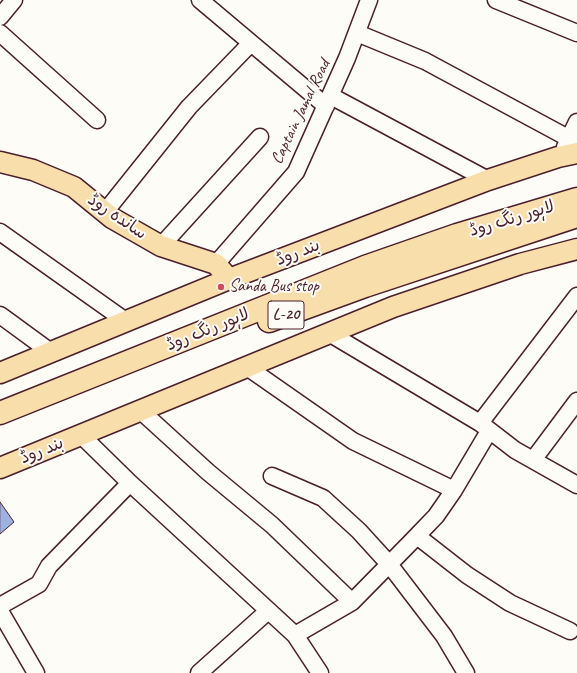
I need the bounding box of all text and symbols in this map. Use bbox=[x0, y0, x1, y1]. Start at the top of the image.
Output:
street label: Captain Jamal Road bbox=[267, 57, 335, 167]
street label: ساندہ روڈ bbox=[84, 190, 150, 244]
street label: لاہور رنگ روڈ bbox=[467, 196, 557, 242]
street label: بند روڈ bbox=[273, 235, 323, 271]
place label: Sanda Bus stop bbox=[229, 277, 319, 297]
marker: Sanda Bus stop bbox=[216, 282, 226, 292]
road number: L-20 bbox=[268, 301, 304, 329]
street label: لاہور رنگ روڈ bbox=[164, 304, 252, 356]
street label: بند روڈ bbox=[17, 433, 67, 469]

